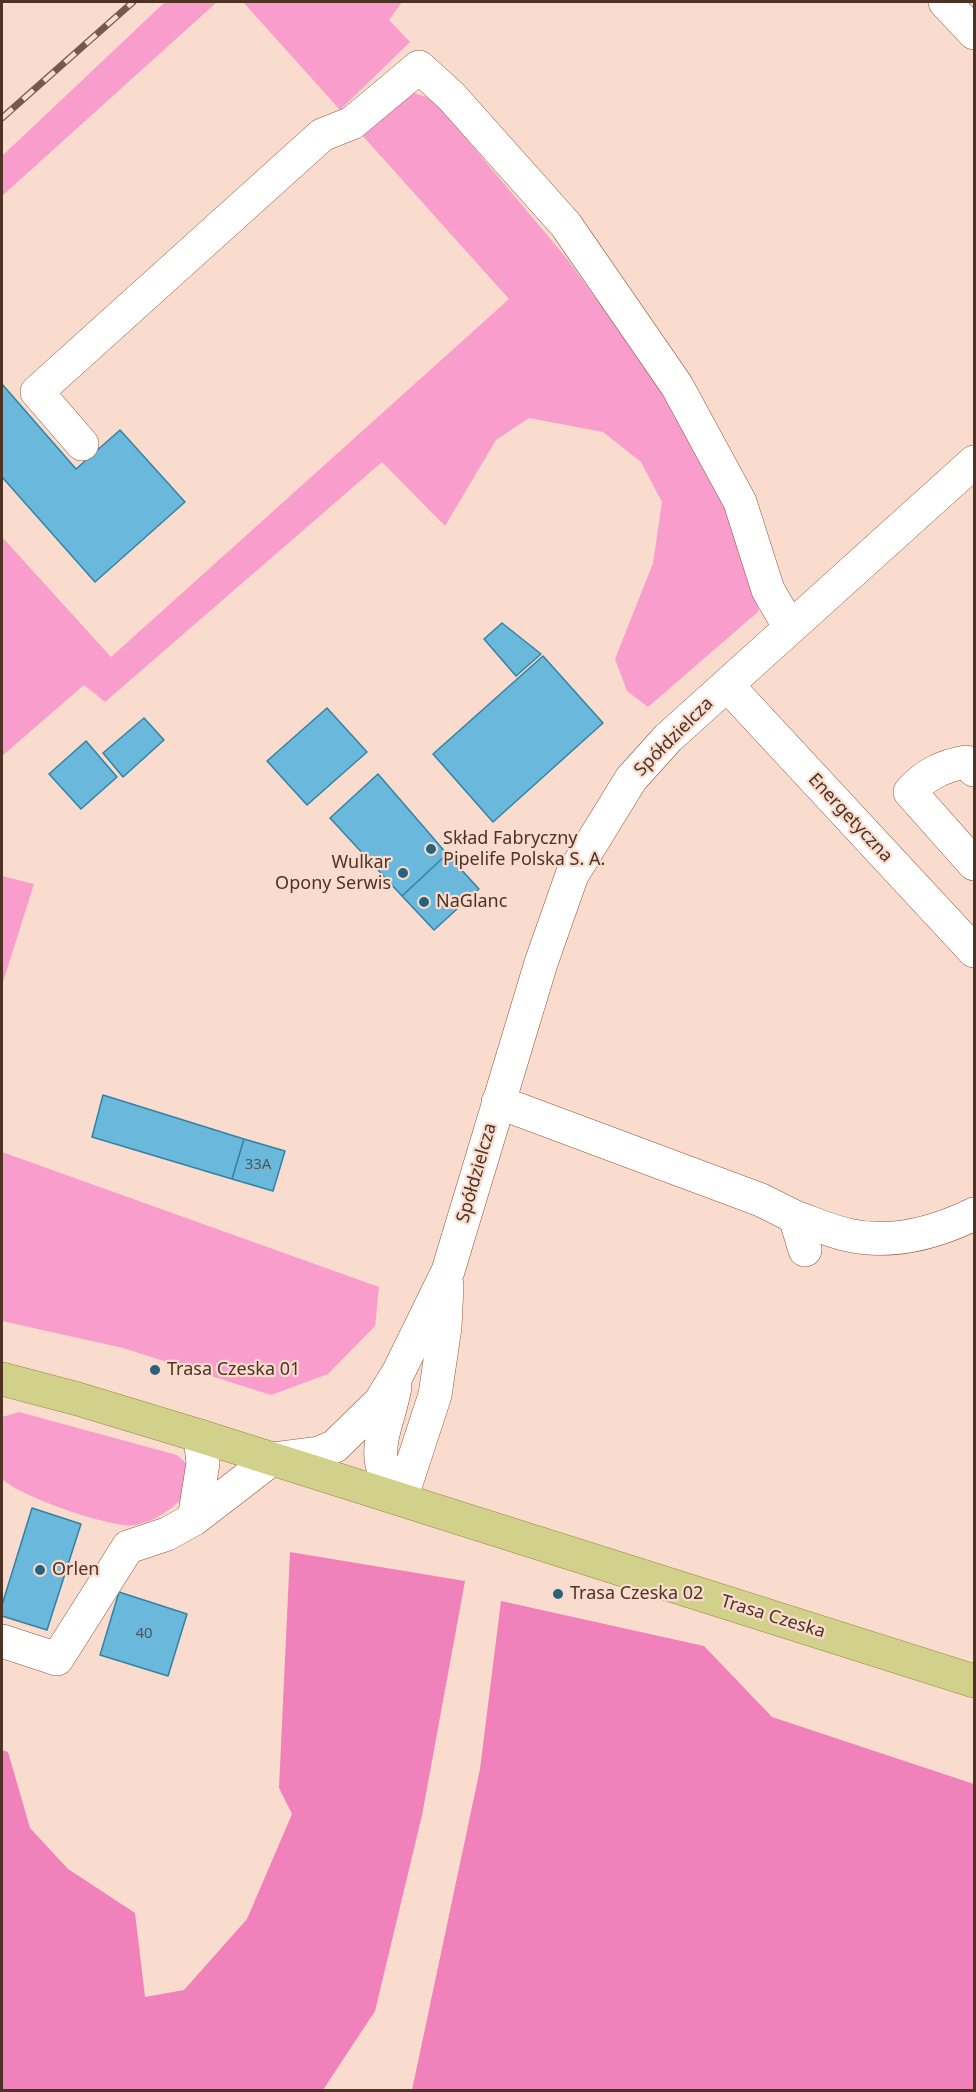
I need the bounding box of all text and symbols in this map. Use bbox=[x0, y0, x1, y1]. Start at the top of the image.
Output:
street label: Spółdzielcza bbox=[630, 693, 718, 781]
street label: Energetyczna bbox=[803, 769, 897, 867]
place label: Skład Fabryczny Pipelife Polska S. A. bbox=[443, 828, 605, 870]
marker: Skład Fabryczny Pipelife Polska S. A. bbox=[424, 842, 438, 856]
place label: Wulkar Opony Serwis bbox=[275, 852, 391, 894]
marker: Wulkar Opony Serwis bbox=[396, 866, 410, 880]
place label: NaGlanc bbox=[436, 891, 507, 913]
marker: NaGlanc bbox=[417, 895, 431, 909]
street label: Spółdzielcza bbox=[452, 1121, 502, 1225]
house number: 33A bbox=[245, 1156, 271, 1174]
place label: Trasa Czeska 01 bbox=[167, 1359, 300, 1381]
marker: Trasa Czeska 01 bbox=[148, 1363, 162, 1377]
place label: Orlen bbox=[52, 1559, 99, 1581]
marker: Orlen bbox=[33, 1563, 47, 1577]
place label: Trasa Czeska 02 bbox=[570, 1583, 703, 1605]
marker: Trasa Czeska 02 bbox=[551, 1587, 565, 1601]
street label: Trasa Czeska bbox=[718, 1591, 828, 1643]
house number: 40 bbox=[135, 1625, 153, 1643]

